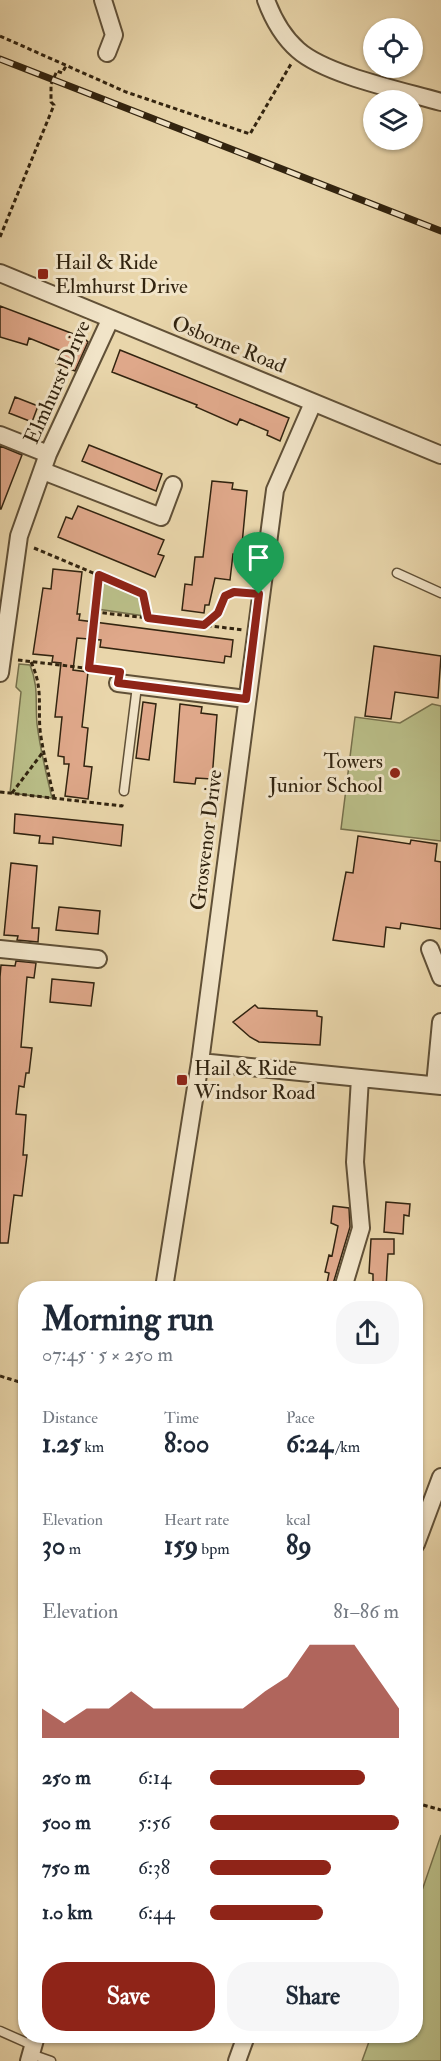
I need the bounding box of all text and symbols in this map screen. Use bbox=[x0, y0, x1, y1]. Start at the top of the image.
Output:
map controls bbox=[363, 18, 423, 150]
button: locate bbox=[363, 18, 423, 78]
button: layers bbox=[363, 90, 423, 150]
place label: Hail & Ride Elmhurst Drive bbox=[55, 249, 188, 300]
marker: Hail & Ride Elmhurst Drive bbox=[36, 267, 50, 281]
street label: Osborne Road bbox=[168, 309, 290, 380]
street label: Elmhurst Drive bbox=[18, 316, 97, 448]
pin bbox=[233, 532, 284, 594]
icon: arrive bbox=[242, 541, 275, 574]
place label: Towers Junior School bbox=[268, 748, 384, 799]
marker: Towers Junior School bbox=[388, 766, 402, 780]
street label: Grosvenor Drive bbox=[184, 768, 229, 912]
place label: Hail & Ride Windsor Road bbox=[193, 1055, 316, 1106]
marker: Hail & Ride Windsor Road bbox=[175, 1073, 189, 1087]
text: Morning run bbox=[42, 1299, 214, 1340]
button: share bbox=[336, 1301, 399, 1364]
text: 07:45 · 5 × 250 m bbox=[42, 1342, 173, 1367]
text: Distance bbox=[42, 1408, 98, 1428]
text: Time bbox=[164, 1408, 199, 1428]
text: Pace bbox=[286, 1408, 315, 1428]
text: 1.25 bbox=[42, 1428, 81, 1460]
text: 8:00 bbox=[164, 1428, 209, 1460]
text: 6:24 bbox=[286, 1428, 333, 1460]
text: km bbox=[81, 1437, 104, 1457]
text: /km bbox=[333, 1437, 360, 1457]
text: Elevation bbox=[42, 1510, 103, 1530]
text: Heart rate bbox=[164, 1510, 229, 1530]
text: kcal bbox=[286, 1510, 311, 1530]
text: 30 bbox=[42, 1530, 65, 1562]
text: 159 bbox=[164, 1530, 198, 1562]
text: 89 bbox=[286, 1530, 312, 1562]
text: m bbox=[65, 1539, 81, 1559]
text: bpm bbox=[198, 1539, 230, 1559]
text: Elevation bbox=[42, 1599, 118, 1624]
text: 81–86 m bbox=[333, 1599, 399, 1624]
text: 250 m bbox=[42, 1765, 91, 1790]
text: 6:14 bbox=[138, 1765, 171, 1790]
text: 500 m bbox=[42, 1810, 91, 1835]
text: 5:56 bbox=[138, 1810, 171, 1835]
text: 750 m bbox=[42, 1855, 90, 1880]
text: 6:38 bbox=[138, 1855, 170, 1880]
text: 1.0 km bbox=[42, 1900, 93, 1925]
text: 6:44 bbox=[138, 1900, 175, 1925]
button: Save bbox=[42, 1962, 215, 2031]
button: Share bbox=[227, 1962, 399, 2031]

